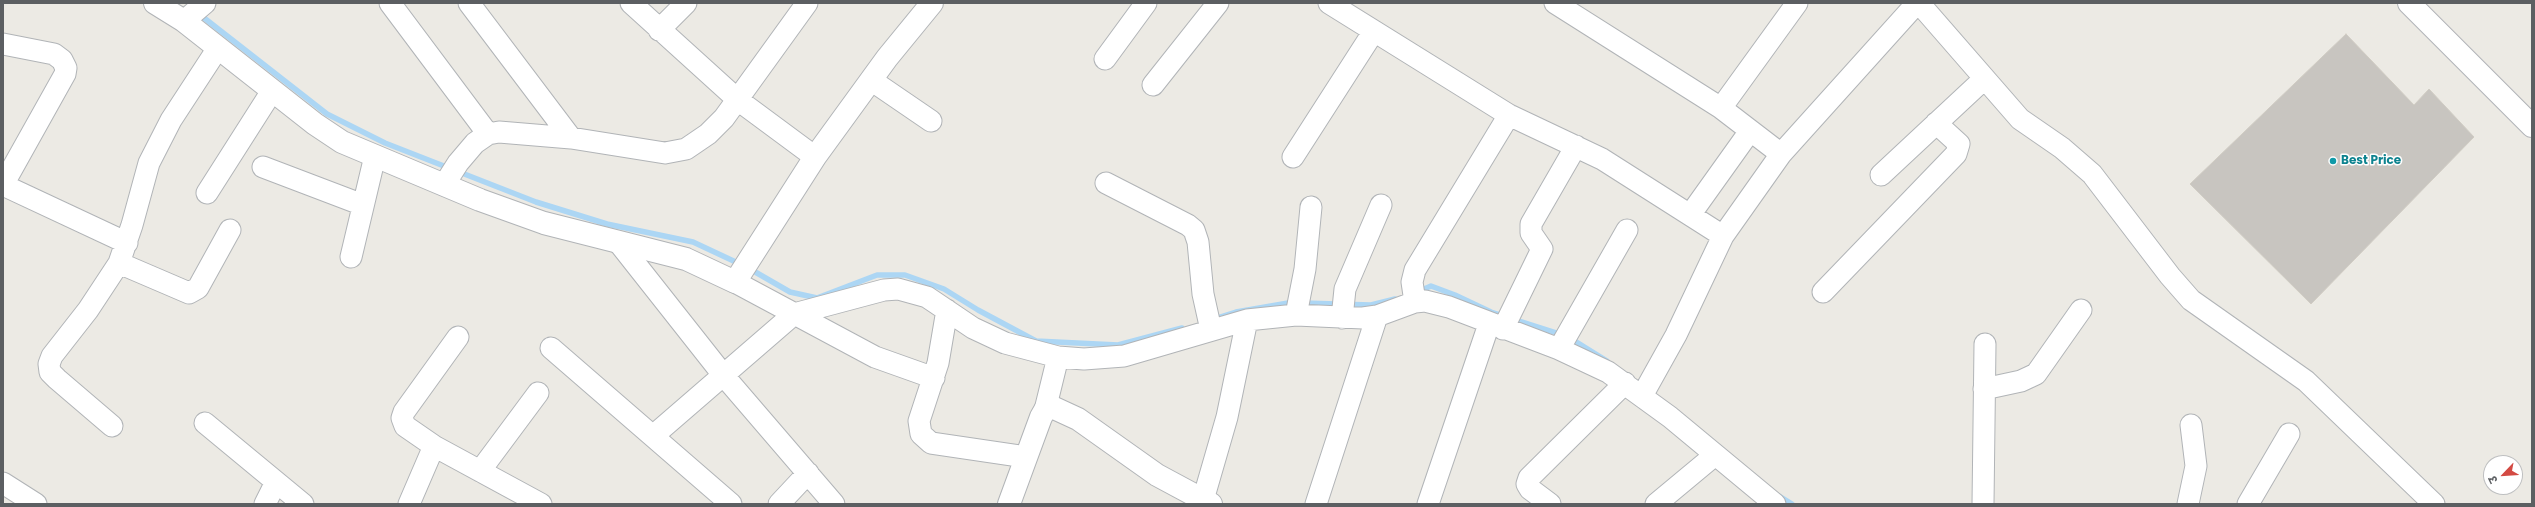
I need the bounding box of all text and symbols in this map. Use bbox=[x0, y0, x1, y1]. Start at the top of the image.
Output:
place label: Best Price bbox=[2341, 154, 2401, 168]
marker: Best Price bbox=[2328, 156, 2338, 166]
north arrow bbox=[2483, 455, 2523, 495]
text: उ bbox=[2484, 473, 2502, 486]

